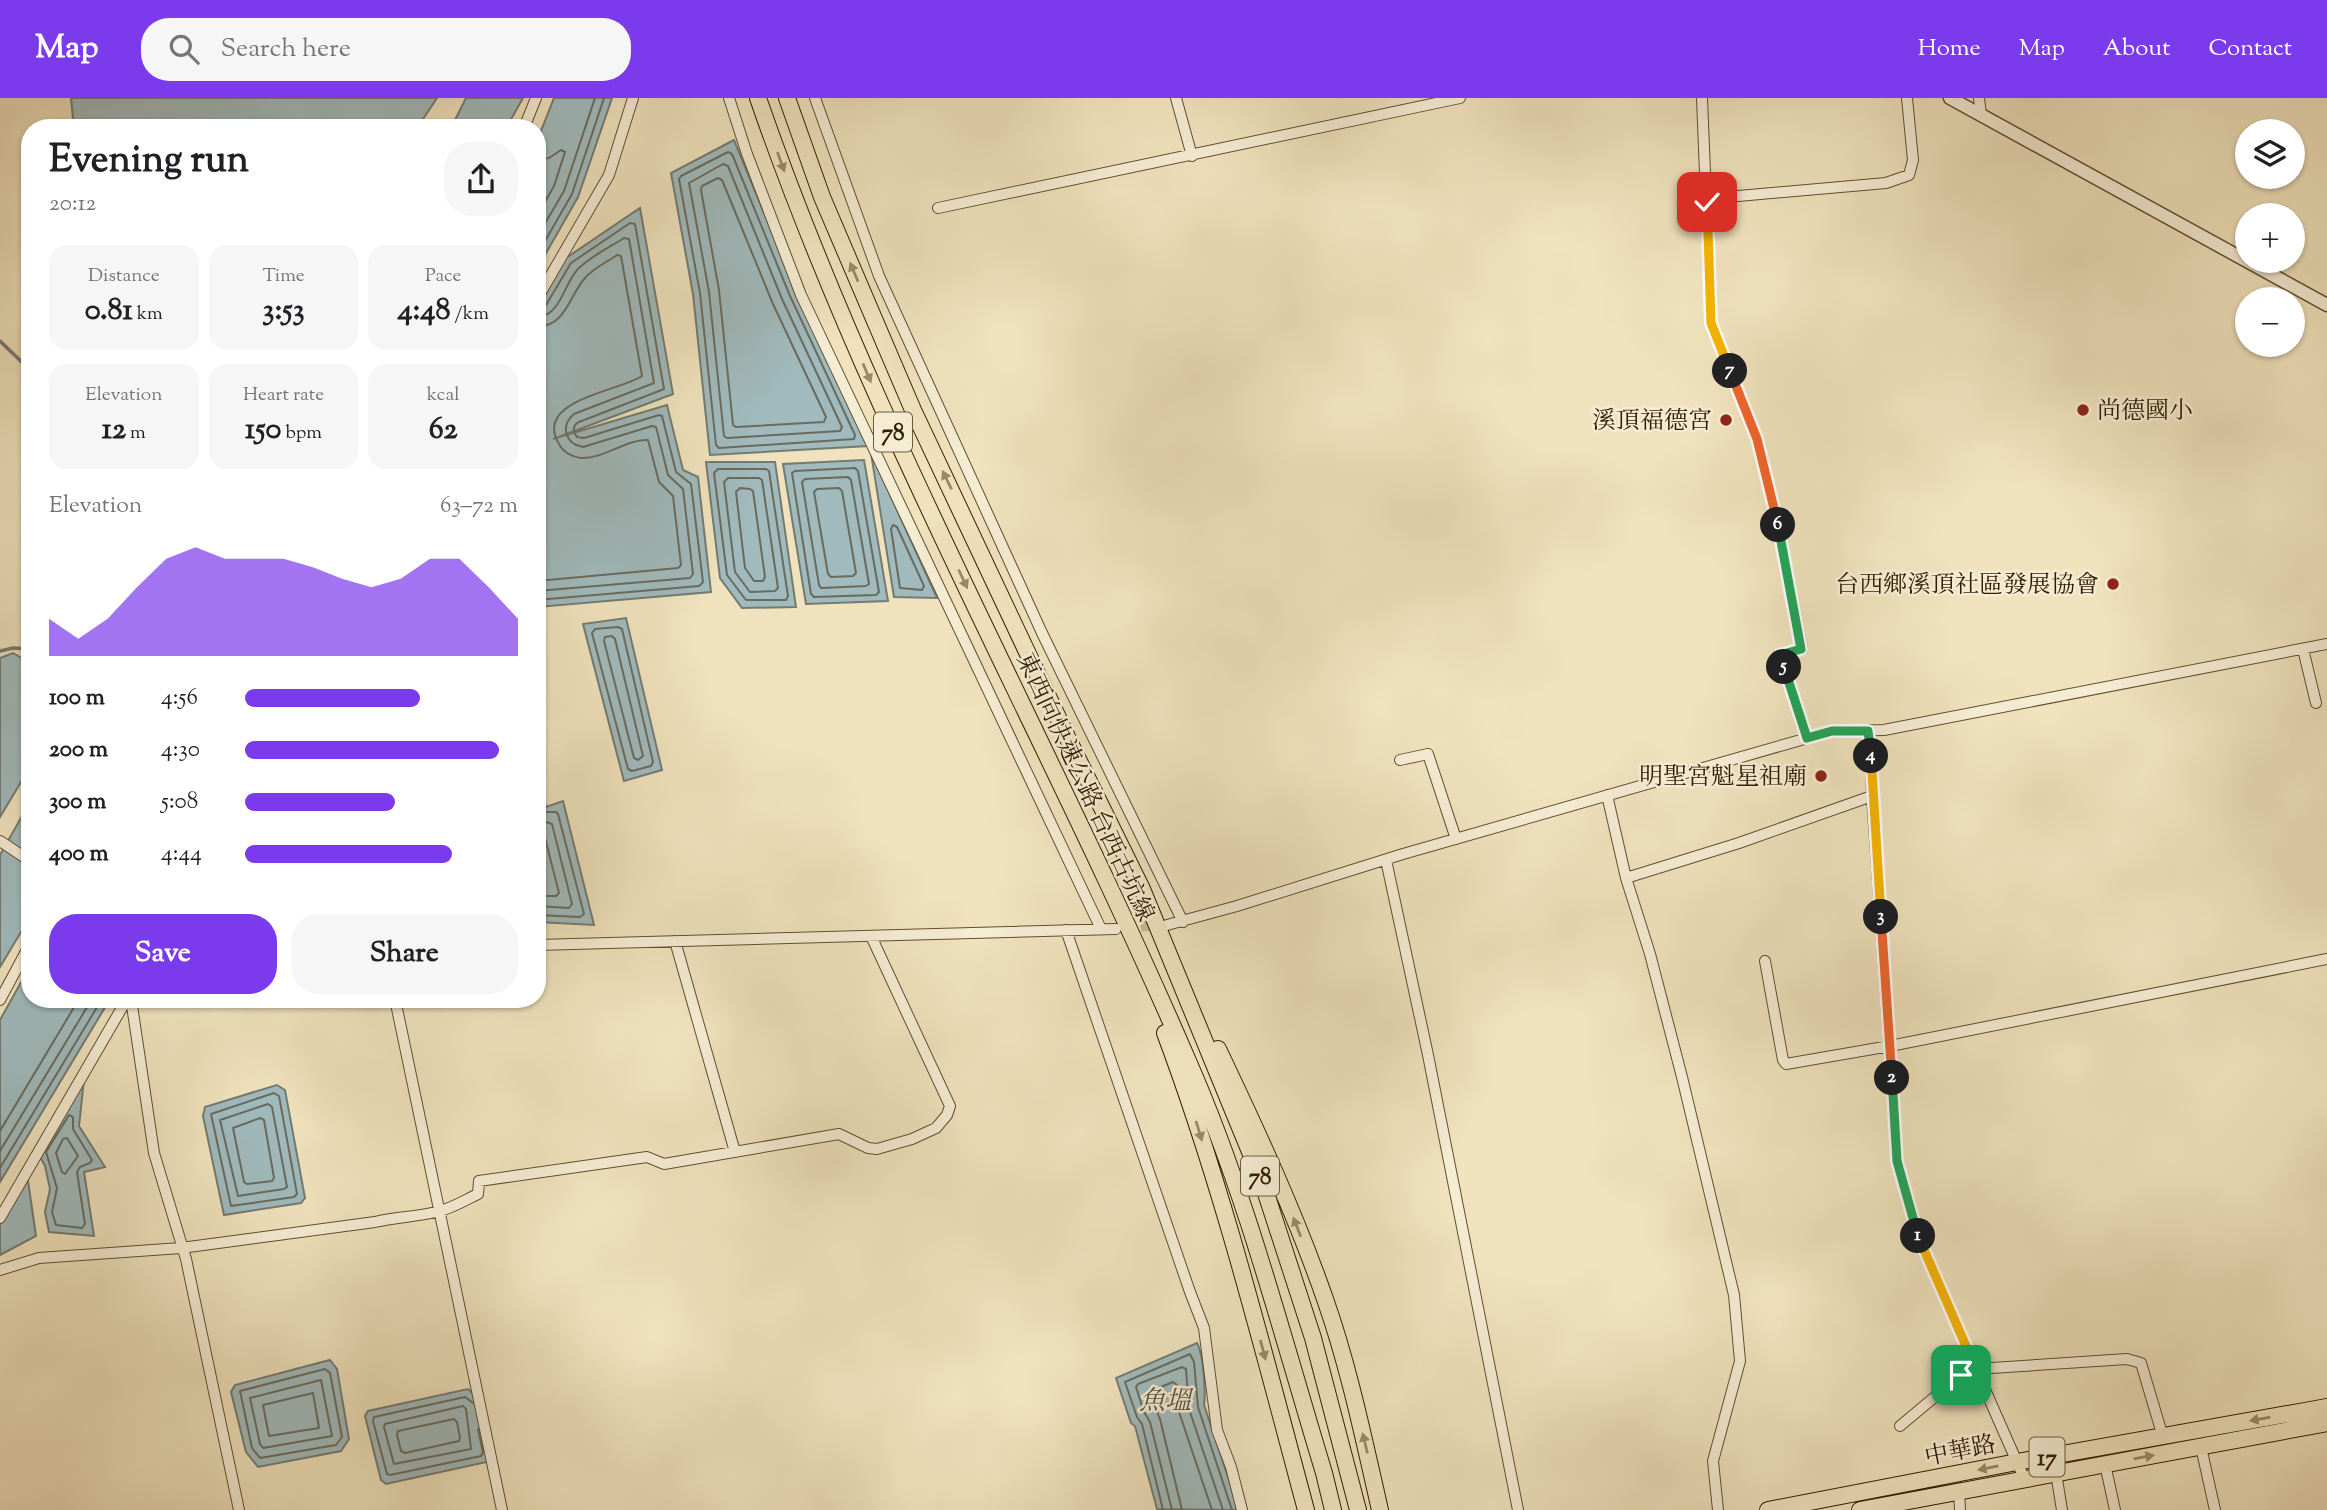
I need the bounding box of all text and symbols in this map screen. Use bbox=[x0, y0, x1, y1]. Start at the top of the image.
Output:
search box bbox=[141, 18, 631, 81]
text: Map bbox=[35, 25, 99, 73]
icon: search bbox=[165, 30, 203, 68]
text: Search here bbox=[221, 31, 351, 68]
text: Home bbox=[1918, 32, 1981, 66]
text: Map bbox=[2019, 32, 2065, 66]
text: About bbox=[2103, 32, 2170, 66]
text: Contact bbox=[2208, 32, 2292, 66]
map controls bbox=[2235, 119, 2305, 357]
button: layers bbox=[2235, 119, 2305, 189]
text: Evening run bbox=[49, 135, 249, 189]
button: share bbox=[444, 142, 518, 216]
one-way arrow bbox=[776, 152, 787, 173]
pin bbox=[1677, 172, 1737, 232]
icon: check bbox=[1688, 183, 1726, 221]
text: 20:12 bbox=[49, 188, 96, 221]
button: + bbox=[2235, 203, 2305, 273]
one-way arrow bbox=[848, 262, 859, 283]
text: Distance bbox=[88, 263, 160, 290]
text: Time bbox=[262, 263, 305, 290]
text: Pace bbox=[425, 263, 461, 290]
button: − bbox=[2235, 287, 2305, 357]
text: 0.81 bbox=[85, 290, 133, 333]
text: 3:53 bbox=[262, 290, 305, 333]
text: 4:48 bbox=[397, 290, 450, 333]
text: km bbox=[133, 301, 163, 328]
text: /km bbox=[450, 301, 489, 328]
pin: 7 bbox=[1712, 354, 1748, 388]
text: 7 bbox=[1725, 357, 1734, 384]
one-way arrow bbox=[861, 363, 873, 383]
text: Elevation bbox=[85, 382, 162, 409]
text: Heart rate bbox=[243, 382, 324, 409]
text: kcal bbox=[427, 382, 459, 409]
place label: 尚德國小 bbox=[2097, 395, 2193, 429]
marker: 尚德國小 bbox=[2075, 402, 2091, 418]
place label: 溪頂福德宮 bbox=[1592, 405, 1712, 439]
text: 12 bbox=[102, 409, 126, 452]
text: 150 bbox=[245, 409, 281, 452]
text: 62 bbox=[429, 409, 457, 452]
road number: 78 bbox=[874, 412, 912, 452]
marker: 溪頂福德宮 bbox=[1718, 412, 1734, 428]
text: m bbox=[126, 420, 146, 447]
text: bpm bbox=[281, 420, 322, 447]
one-way arrow bbox=[941, 470, 952, 490]
text: Elevation bbox=[49, 490, 142, 523]
text: 63–72 m bbox=[440, 490, 518, 523]
pin: 6 bbox=[1760, 508, 1796, 542]
text: 6 bbox=[1773, 511, 1782, 538]
one-way arrow bbox=[957, 569, 969, 589]
place label: 台西鄉溪頂社區發展協會 bbox=[1835, 569, 2099, 603]
marker: 台西鄉溪頂社區發展協會 bbox=[2105, 576, 2121, 592]
street label: 東西向快速公路 台西古坑線 bbox=[1007, 648, 1162, 928]
pin: 5 bbox=[1766, 650, 1802, 684]
text: 5 bbox=[1780, 653, 1787, 680]
text: 100 m bbox=[49, 682, 105, 715]
text: 4:56 bbox=[161, 682, 198, 715]
text: 200 m bbox=[49, 734, 108, 767]
text: 4:30 bbox=[161, 734, 200, 767]
pin: 4 bbox=[1854, 738, 1888, 774]
text: 4 bbox=[1866, 742, 1875, 769]
place label: 明聖宮魁星祖廟 bbox=[1639, 761, 1807, 795]
marker: 明聖宮魁星祖廟 bbox=[1813, 768, 1829, 784]
text: 300 m bbox=[49, 786, 106, 819]
text: 5:08 bbox=[161, 786, 198, 819]
text: 400 m bbox=[49, 838, 109, 871]
text: 4:44 bbox=[161, 838, 202, 871]
pin: 3 bbox=[1864, 900, 1898, 934]
text: 3 bbox=[1877, 903, 1884, 930]
button: Save bbox=[49, 914, 277, 994]
button: Share bbox=[291, 914, 518, 994]
pin: 2 bbox=[1874, 1060, 1910, 1096]
text: 2 bbox=[1887, 1064, 1896, 1091]
one-way arrow bbox=[1195, 1121, 1205, 1142]
road number: 78 bbox=[1241, 1156, 1279, 1196]
one-way arrow bbox=[1292, 1216, 1303, 1237]
pin: 1 bbox=[1900, 1218, 1936, 1254]
text: 1 bbox=[1914, 1222, 1921, 1249]
one-way arrow bbox=[1258, 1340, 1268, 1361]
pin bbox=[1931, 1345, 1991, 1405]
icon: arrive bbox=[1942, 1356, 1980, 1394]
water label: 魚塭 bbox=[1139, 1384, 1194, 1421]
one-way arrow bbox=[2249, 1414, 2271, 1425]
street label: 中華路 bbox=[1922, 1428, 1999, 1476]
one-way arrow bbox=[1359, 1432, 1370, 1454]
road number: 17 bbox=[2030, 1438, 2064, 1476]
one-way arrow bbox=[2133, 1451, 2155, 1462]
one-way arrow bbox=[1977, 1463, 1999, 1474]

